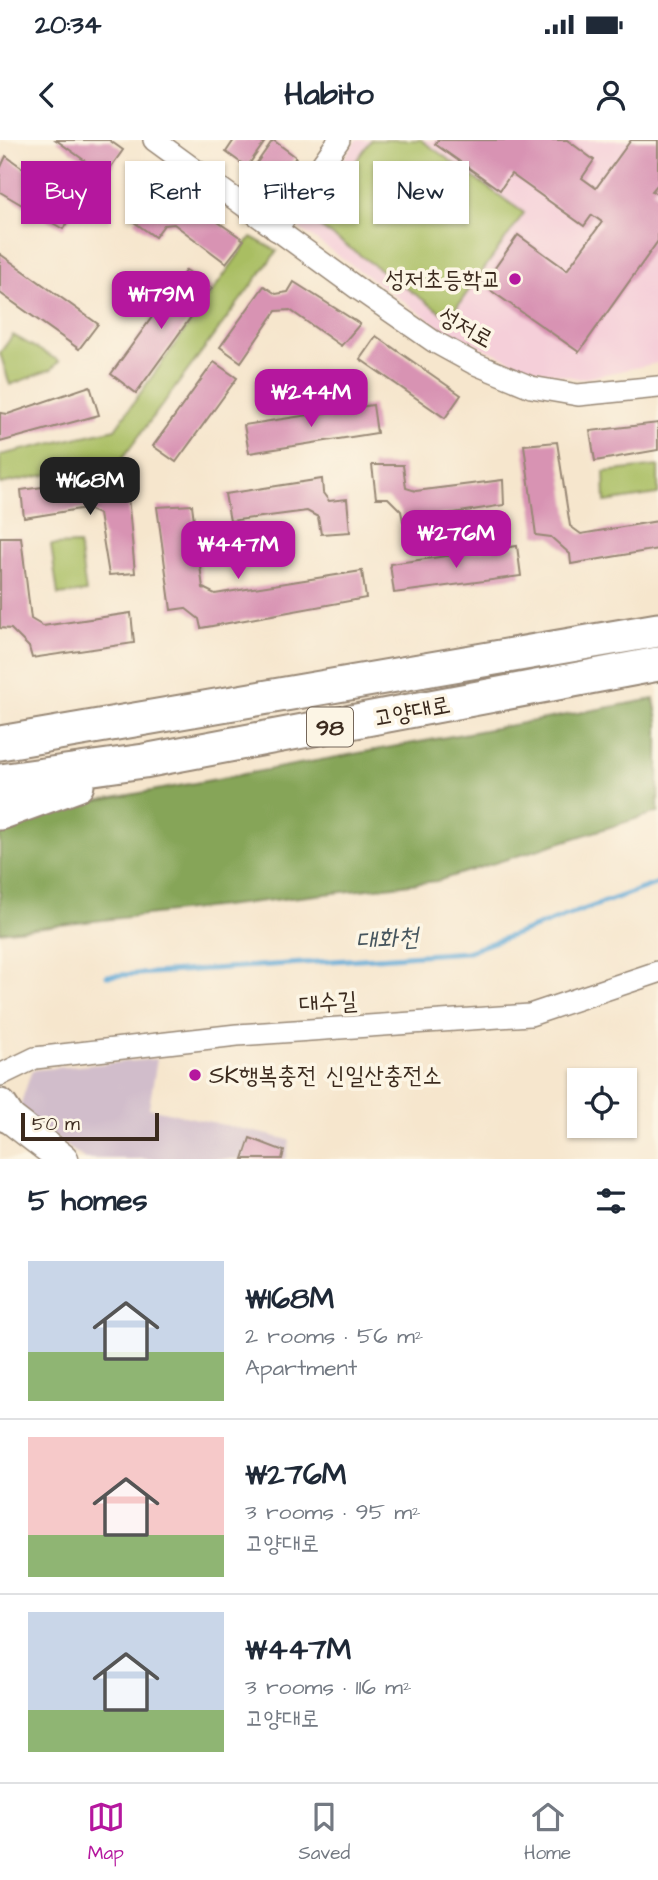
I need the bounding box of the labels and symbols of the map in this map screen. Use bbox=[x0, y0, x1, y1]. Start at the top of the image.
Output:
place label: 성저초등학교 bbox=[385, 263, 501, 297]
marker: 성저초등학교 bbox=[507, 271, 523, 287]
pin: ₩179M bbox=[112, 272, 210, 331]
street label: 성저로 bbox=[432, 299, 499, 357]
pin: ₩244M bbox=[262, 370, 360, 429]
pin: ₩168M bbox=[41, 458, 139, 517]
pin: ₩276M bbox=[407, 510, 505, 570]
pin: ₩447M bbox=[189, 522, 287, 581]
street label: 고양대로 bbox=[371, 688, 453, 736]
road number: 98 bbox=[307, 708, 353, 747]
water label: 대화천 bbox=[355, 919, 423, 959]
street label: 대수길 bbox=[298, 984, 358, 1022]
place label: SK행복충전 신일산충전소 bbox=[209, 1059, 442, 1093]
marker: SK행복충전 신일산충전소 bbox=[187, 1067, 203, 1083]
scale bar bbox=[21, 1110, 159, 1142]

